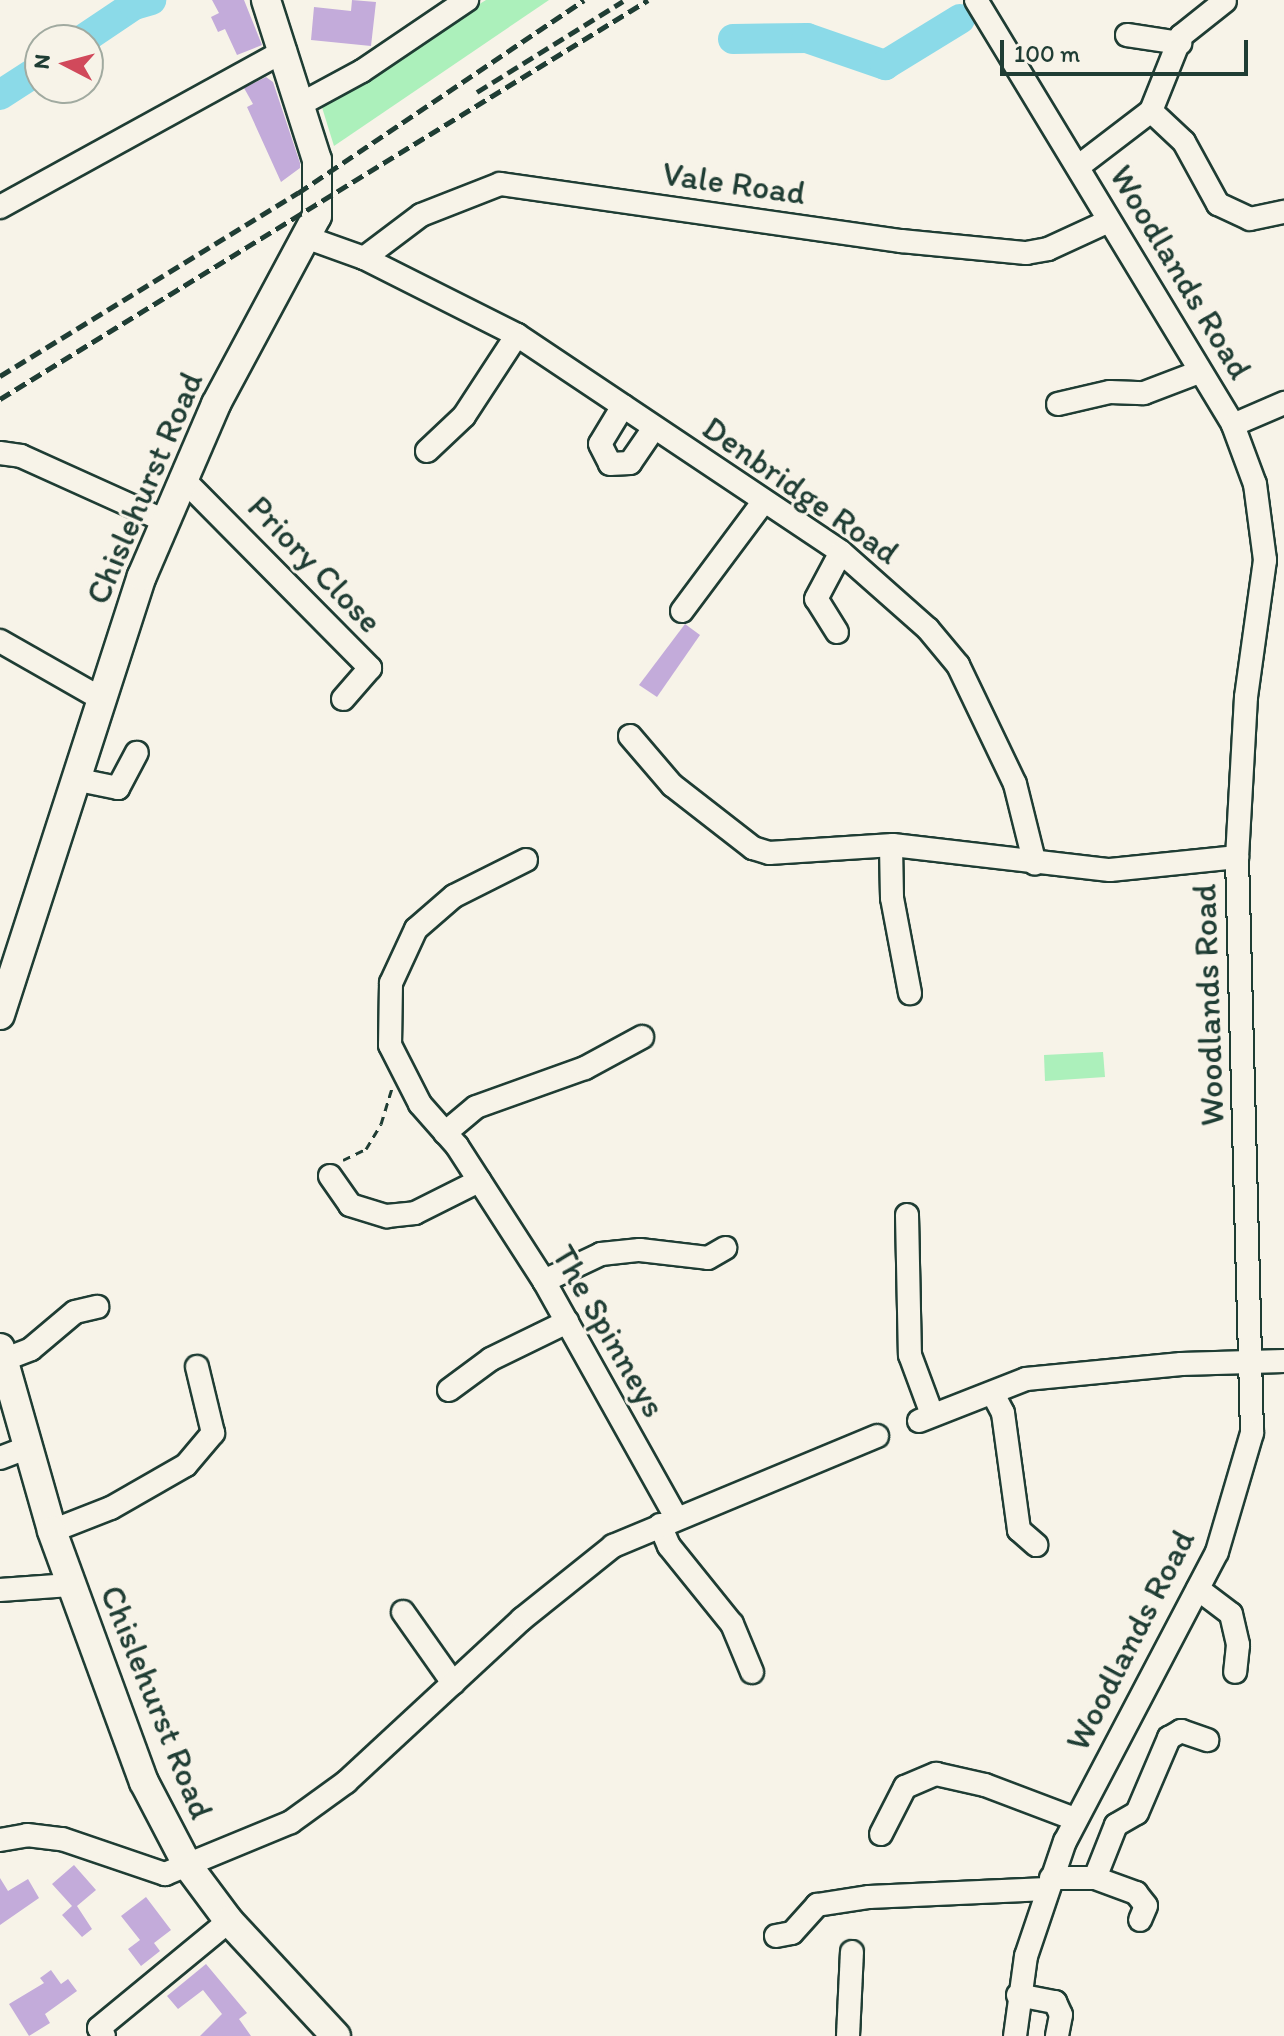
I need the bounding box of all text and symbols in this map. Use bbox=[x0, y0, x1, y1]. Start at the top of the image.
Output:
north arrow bbox=[24, 24, 104, 104]
scale bar bbox=[1004, 24, 1252, 74]
text: 100 m bbox=[1014, 39, 1080, 68]
text: N bbox=[27, 53, 56, 70]
street label: Vale Road bbox=[660, 153, 808, 213]
street label: Woodlands Road bbox=[1101, 157, 1261, 387]
street label: Chislehurst Road bbox=[77, 366, 211, 610]
street label: Denbridge Road bbox=[695, 407, 907, 573]
street label: Priory Close bbox=[239, 487, 391, 641]
street label: Woodlands Road bbox=[1183, 883, 1233, 1127]
street label: The Spinneys bbox=[543, 1238, 675, 1424]
street label: Woodlands Road bbox=[1057, 1523, 1203, 1757]
street label: Chislehurst Road bbox=[91, 1579, 223, 1825]

